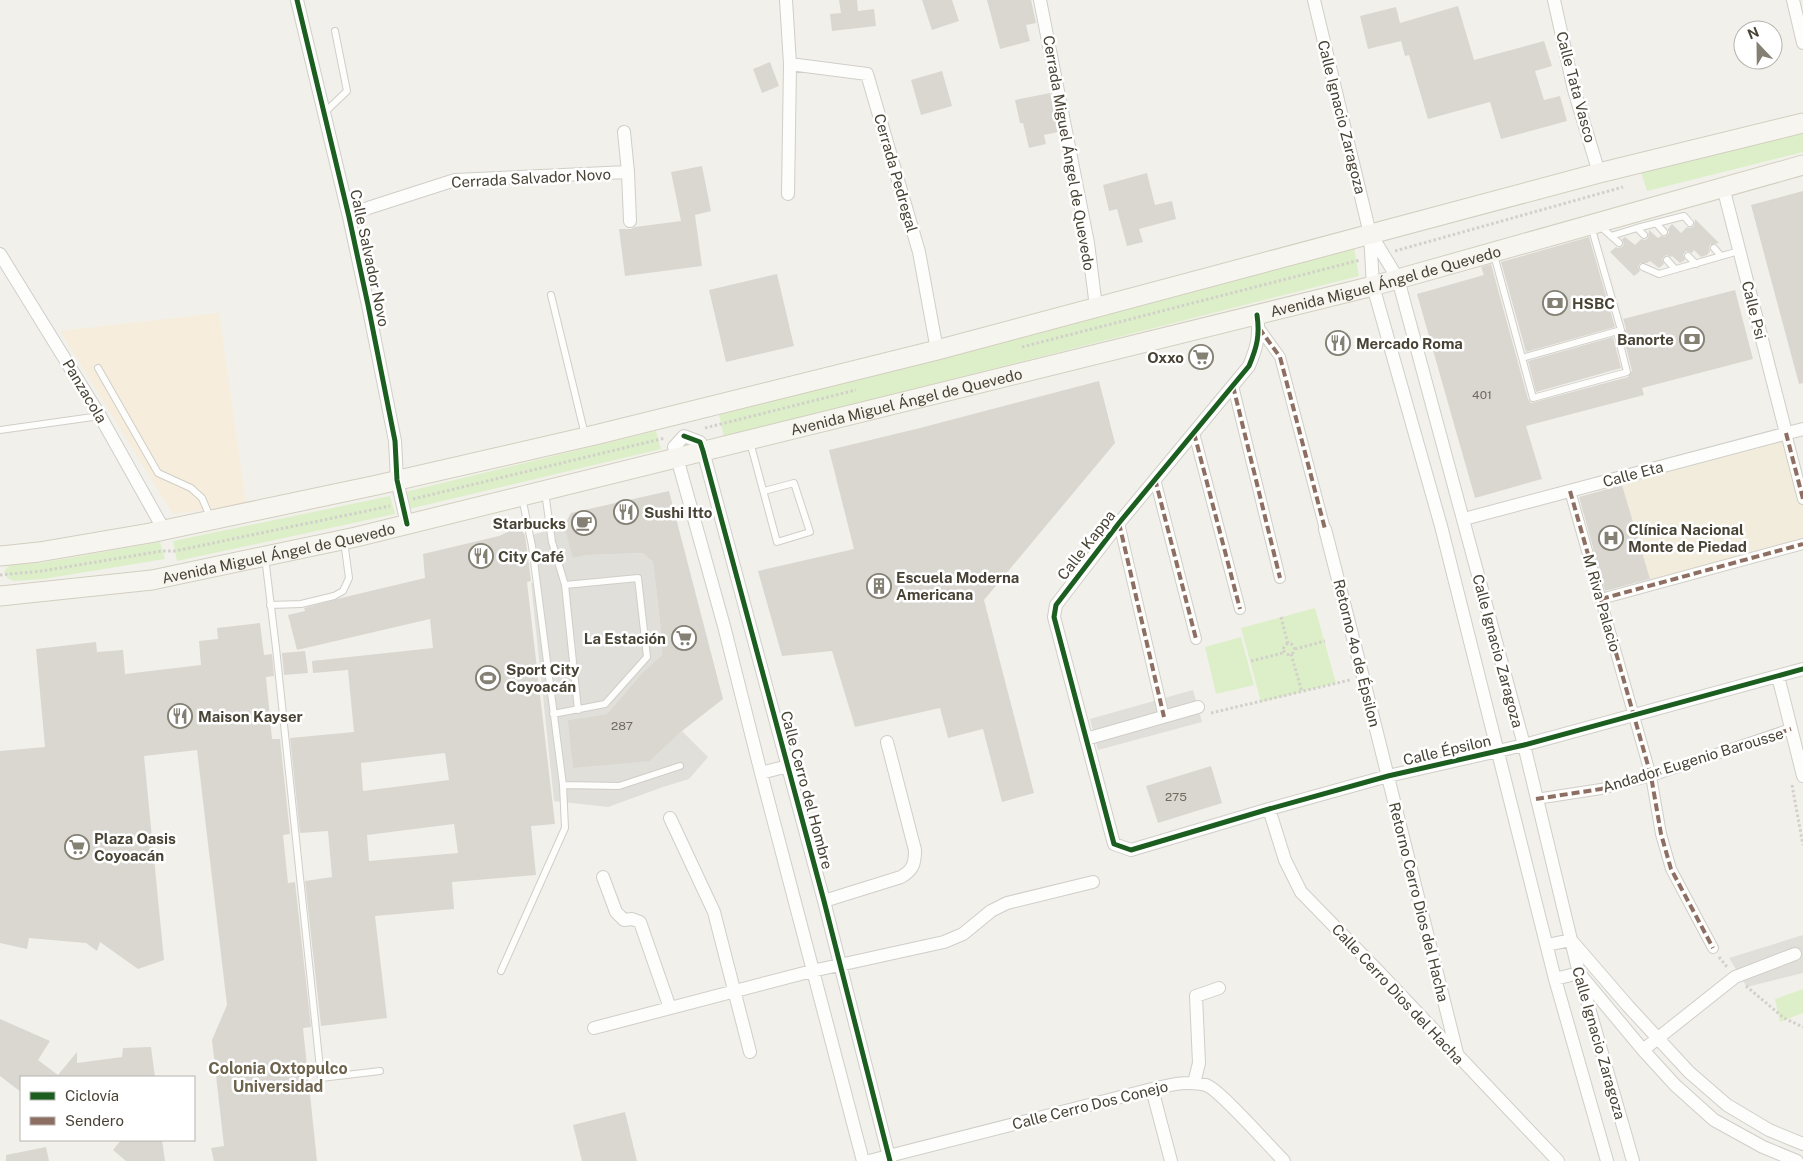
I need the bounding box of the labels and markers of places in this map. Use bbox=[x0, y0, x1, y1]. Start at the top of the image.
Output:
bank icon: HSBC bbox=[1542, 290, 1568, 316]
place label: HSBC bbox=[1572, 295, 1615, 312]
bank icon: Banorte bbox=[1679, 326, 1705, 352]
restaurant icon: Mercado Roma bbox=[1325, 330, 1351, 356]
place label: Banorte bbox=[1617, 331, 1674, 348]
place label: Mercado Roma bbox=[1356, 335, 1463, 352]
supermarket icon: Oxxo bbox=[1188, 344, 1214, 370]
place label: Oxxo bbox=[1147, 349, 1184, 366]
restaurant icon: Sushi Itto bbox=[613, 499, 639, 525]
place label: Sushi Itto bbox=[644, 504, 713, 521]
cafe icon: Starbucks bbox=[571, 510, 597, 536]
place label: Starbucks bbox=[492, 515, 566, 532]
place label: Clínica Nacional Monte de Piedad bbox=[1628, 521, 1747, 555]
hospital icon: Clínica Nacional Monte de Piedad bbox=[1598, 525, 1624, 551]
restaurant icon: City Café bbox=[468, 543, 494, 569]
place label: City Café bbox=[498, 548, 564, 565]
place label: Escuela Moderna Americana bbox=[896, 569, 1019, 603]
building icon: Escuela Moderna Americana bbox=[866, 573, 892, 599]
supermarket icon: La Estación bbox=[671, 625, 697, 651]
place label: La Estación bbox=[584, 630, 666, 647]
place label: Sport City Coyoacán bbox=[506, 661, 580, 695]
sports icon: Sport City Coyoacán bbox=[475, 665, 501, 691]
restaurant icon: Maison Kayser bbox=[167, 703, 193, 729]
place label: Maison Kayser bbox=[198, 708, 303, 725]
place label: Plaza Oasis Coyoacán bbox=[94, 830, 176, 864]
supermarket icon: Plaza Oasis Coyoacán bbox=[64, 834, 90, 860]

